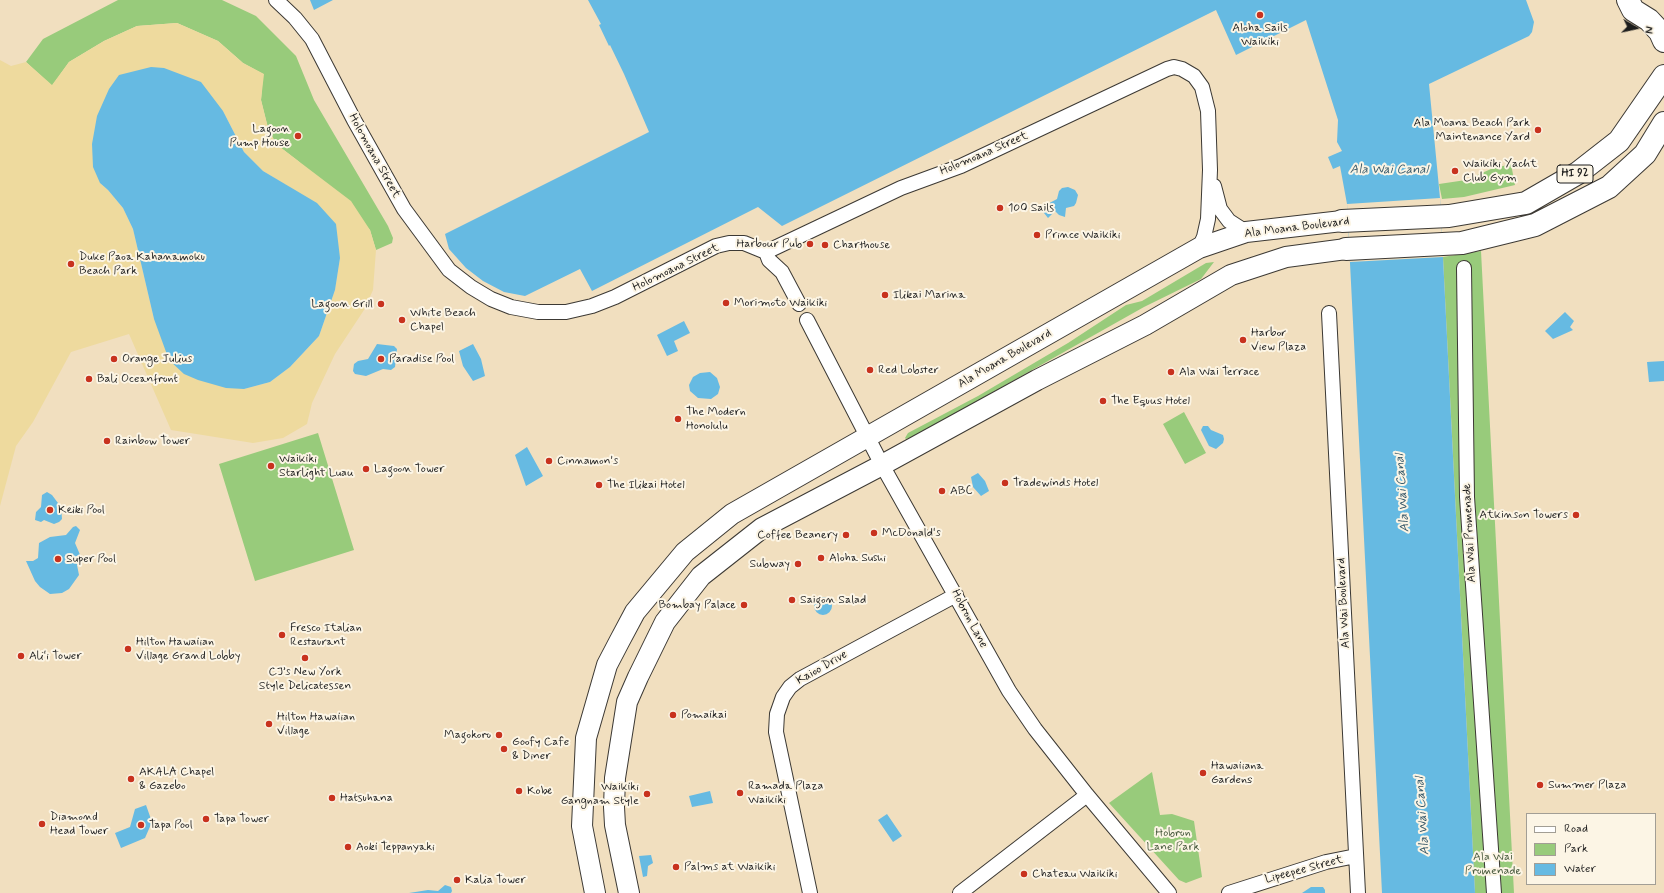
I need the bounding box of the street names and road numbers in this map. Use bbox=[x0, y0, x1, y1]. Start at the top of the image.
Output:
street label: Holomoana Street bbox=[345, 111, 403, 201]
street label: Holomoana Street bbox=[938, 129, 1030, 179]
road number: HI 92 bbox=[1557, 165, 1593, 183]
street label: Ala Moana Boulevard bbox=[1244, 214, 1350, 242]
street label: Holomoana Street bbox=[631, 241, 721, 295]
street label: Ala Moana Boulevard bbox=[956, 326, 1054, 392]
street label: Ala Wai Promenade bbox=[1460, 483, 1480, 583]
street label: Ala Wai Boulevard bbox=[1334, 557, 1354, 649]
street label: Hobron Lane bbox=[948, 587, 990, 651]
street label: Kaioo Drive bbox=[794, 648, 850, 688]
street label: Lipeepee Street bbox=[1263, 853, 1345, 887]

